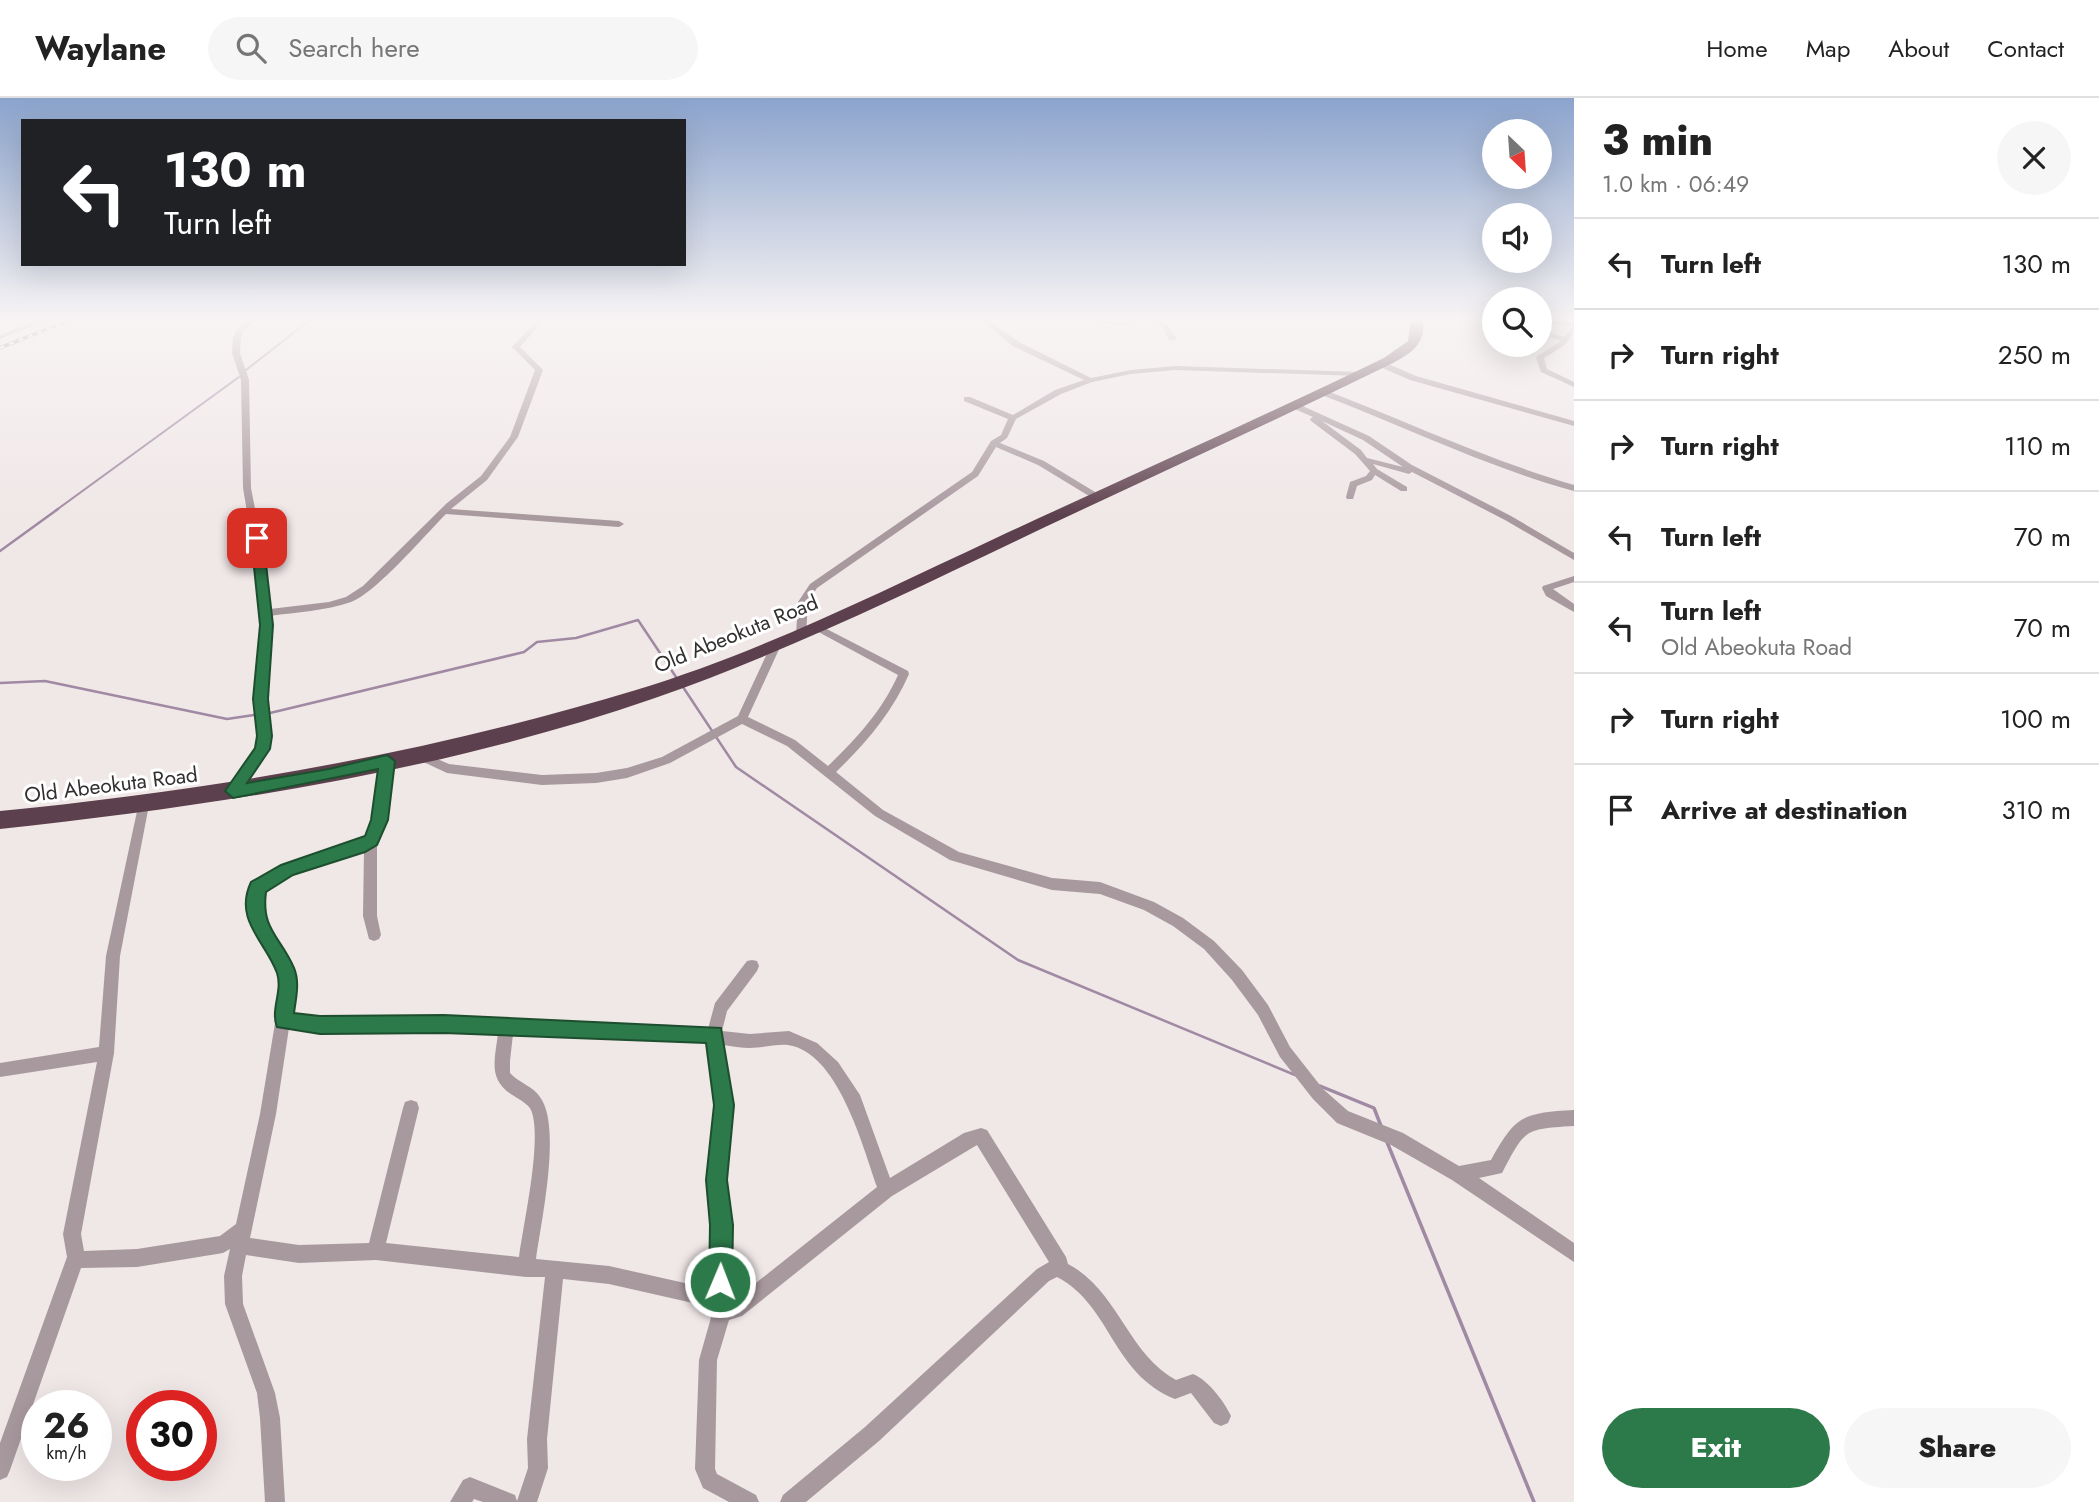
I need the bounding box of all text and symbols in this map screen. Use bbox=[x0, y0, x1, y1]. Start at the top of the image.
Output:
search box bbox=[208, 17, 698, 80]
text: Waylane bbox=[35, 25, 166, 72]
icon: search bbox=[232, 29, 270, 67]
text: Search here bbox=[288, 29, 420, 67]
text: Home bbox=[1706, 31, 1768, 66]
text: Map bbox=[1806, 31, 1850, 66]
text: About bbox=[1888, 31, 1949, 66]
text: Contact bbox=[1987, 31, 2064, 66]
text: 3 min bbox=[1602, 110, 1713, 171]
north arrow bbox=[1482, 119, 1552, 189]
map controls bbox=[1482, 119, 1552, 357]
button: close bbox=[1997, 121, 2071, 195]
text: 130 m bbox=[164, 135, 307, 205]
icon: left bbox=[49, 147, 140, 238]
text: 1.0 km · 06:49 bbox=[1602, 167, 1749, 201]
text: Turn left bbox=[164, 200, 271, 246]
button: sound bbox=[1482, 203, 1552, 273]
icon: left bbox=[1602, 245, 1640, 283]
text: Turn left bbox=[1661, 245, 1761, 283]
text: 130 m bbox=[2001, 245, 2071, 283]
button: search bbox=[1482, 287, 1552, 357]
icon: right bbox=[1602, 336, 1640, 374]
text: Turn right bbox=[1661, 336, 1779, 374]
text: 250 m bbox=[1998, 336, 2071, 374]
icon: right bbox=[1602, 427, 1640, 465]
text: Turn right bbox=[1661, 427, 1779, 465]
text: 110 m bbox=[2004, 427, 2071, 465]
pin bbox=[227, 508, 287, 568]
icon: left bbox=[1602, 518, 1640, 556]
text: Turn left bbox=[1661, 518, 1761, 556]
text: 70 m bbox=[2014, 518, 2071, 556]
icon: arrive bbox=[238, 519, 276, 557]
street label: Old Abeokuta Road bbox=[649, 587, 823, 681]
text: Turn left bbox=[1661, 592, 1761, 630]
icon: left bbox=[1602, 609, 1640, 647]
text: 70 m bbox=[2014, 609, 2071, 647]
text: Old Abeokuta Road bbox=[1661, 630, 1852, 664]
icon: right bbox=[1602, 700, 1640, 738]
text: Turn right bbox=[1661, 700, 1779, 738]
text: 100 m bbox=[2000, 700, 2071, 738]
street label: Old Abeokuta Road bbox=[23, 759, 199, 811]
icon: arrive bbox=[1602, 791, 1640, 829]
text: Arrive at destination bbox=[1661, 791, 1908, 829]
text: 310 m bbox=[2001, 791, 2071, 829]
position arrow bbox=[683, 1245, 757, 1319]
speed limit sign: 30 bbox=[126, 1390, 217, 1481]
text: 26 bbox=[43, 1401, 90, 1451]
button: Exit bbox=[1602, 1408, 1830, 1488]
button: Share bbox=[1844, 1408, 2071, 1488]
text: km/h bbox=[46, 1440, 87, 1466]

